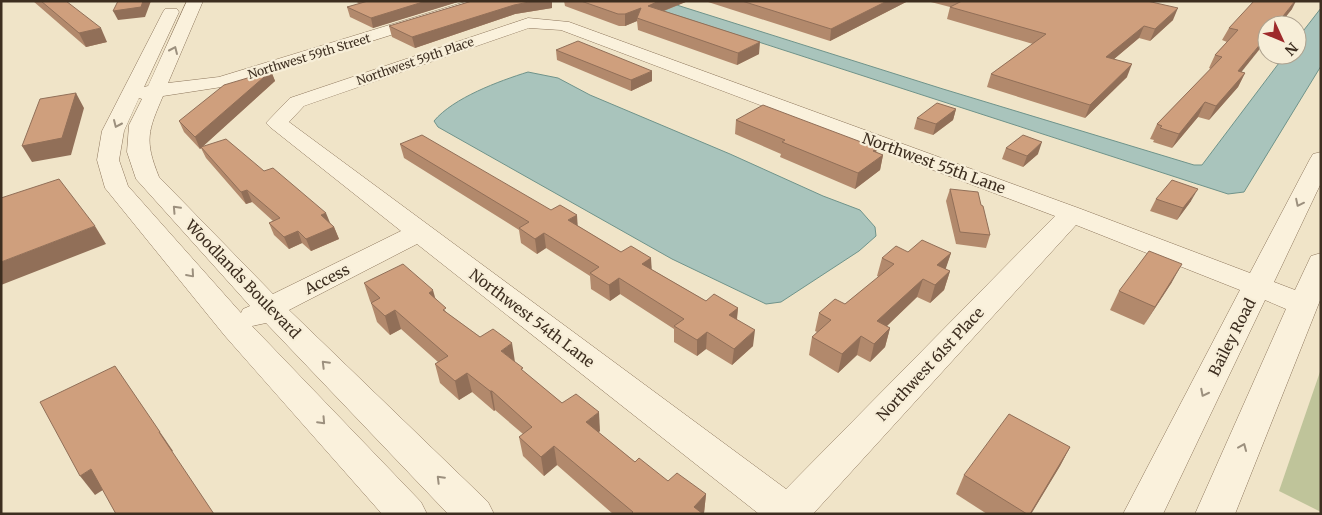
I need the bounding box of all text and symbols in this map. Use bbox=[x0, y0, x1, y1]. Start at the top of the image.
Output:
north arrow bbox=[1257, 15, 1307, 65]
street label: Northwest 59th Street bbox=[246, 30, 372, 82]
street label: Northwest 59th Place bbox=[354, 34, 476, 88]
text: N bbox=[1281, 39, 1302, 59]
one-way arrow bbox=[167, 46, 178, 55]
one-way arrow bbox=[112, 119, 123, 128]
street label: Northwest 55th Lane bbox=[860, 128, 1008, 198]
one-way arrow bbox=[1295, 198, 1305, 207]
one-way arrow bbox=[173, 206, 182, 215]
street label: Woodlands Boulevard bbox=[181, 215, 304, 342]
street label: Access bbox=[300, 260, 353, 299]
street label: Northwest 54th Lane bbox=[466, 265, 599, 371]
one-way arrow bbox=[185, 268, 193, 277]
street label: Bailey Road bbox=[1204, 295, 1260, 379]
street label: Northwest 61st Place bbox=[872, 303, 988, 425]
one-way arrow bbox=[322, 361, 331, 370]
one-way arrow bbox=[1200, 387, 1210, 396]
one-way arrow bbox=[316, 416, 325, 425]
one-way arrow bbox=[1237, 443, 1248, 452]
one-way arrow bbox=[437, 476, 446, 485]

